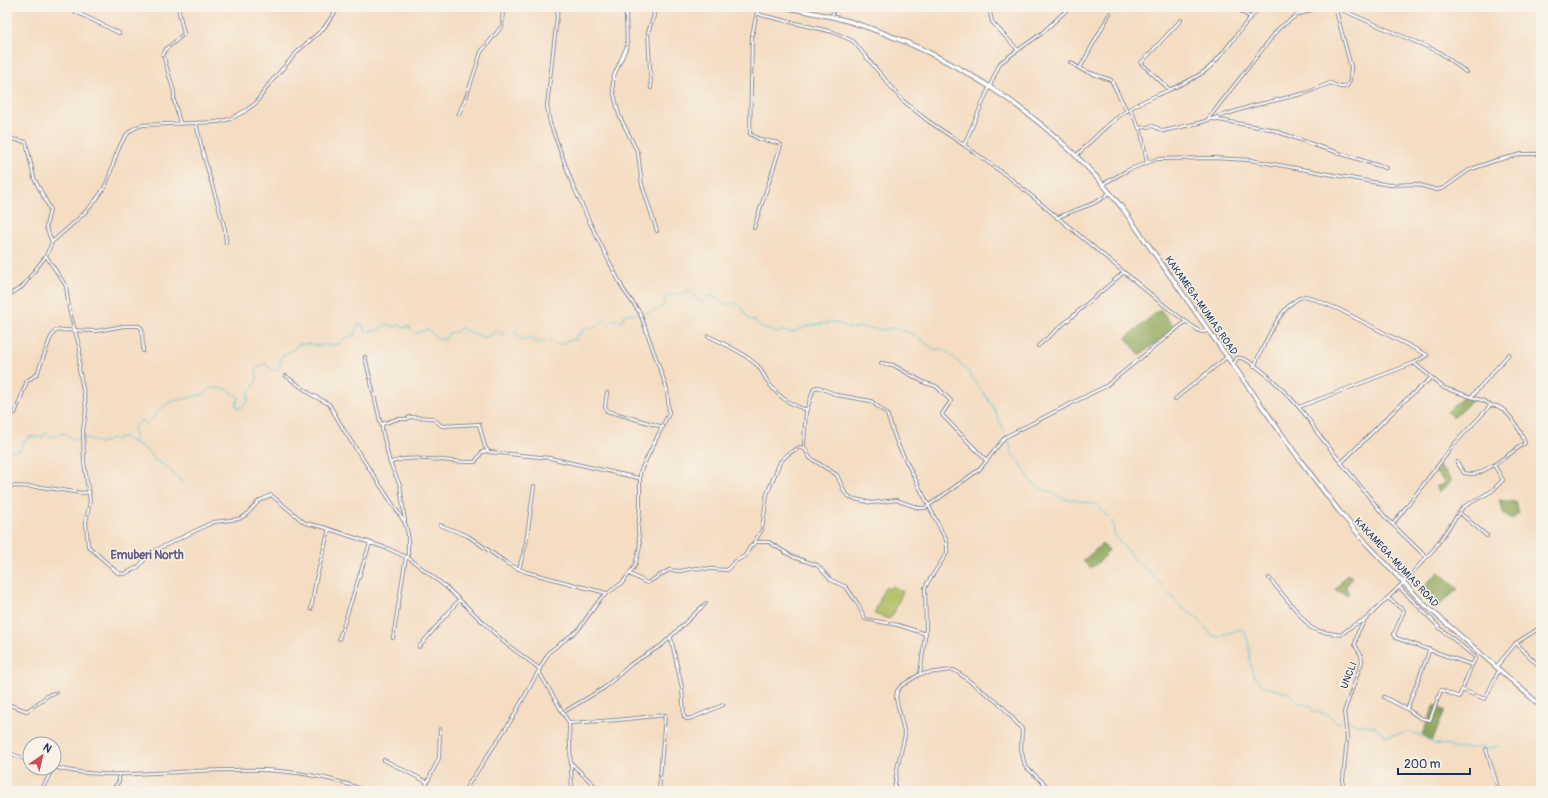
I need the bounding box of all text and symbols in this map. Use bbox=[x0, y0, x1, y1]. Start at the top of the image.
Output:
street label: KAKAMEGA-MUMIAS ROAD bbox=[1162, 254, 1240, 357]
street label: KAKAMEGA-MUMIAS ROAD bbox=[1352, 515, 1441, 610]
district label: Emuberi North bbox=[110, 548, 184, 563]
street label: UNCLI bbox=[1338, 660, 1360, 691]
north arrow bbox=[22, 736, 62, 776]
text: N bbox=[41, 741, 54, 756]
scale bar bbox=[1398, 750, 1470, 776]
text: 200 m bbox=[1404, 757, 1441, 772]

